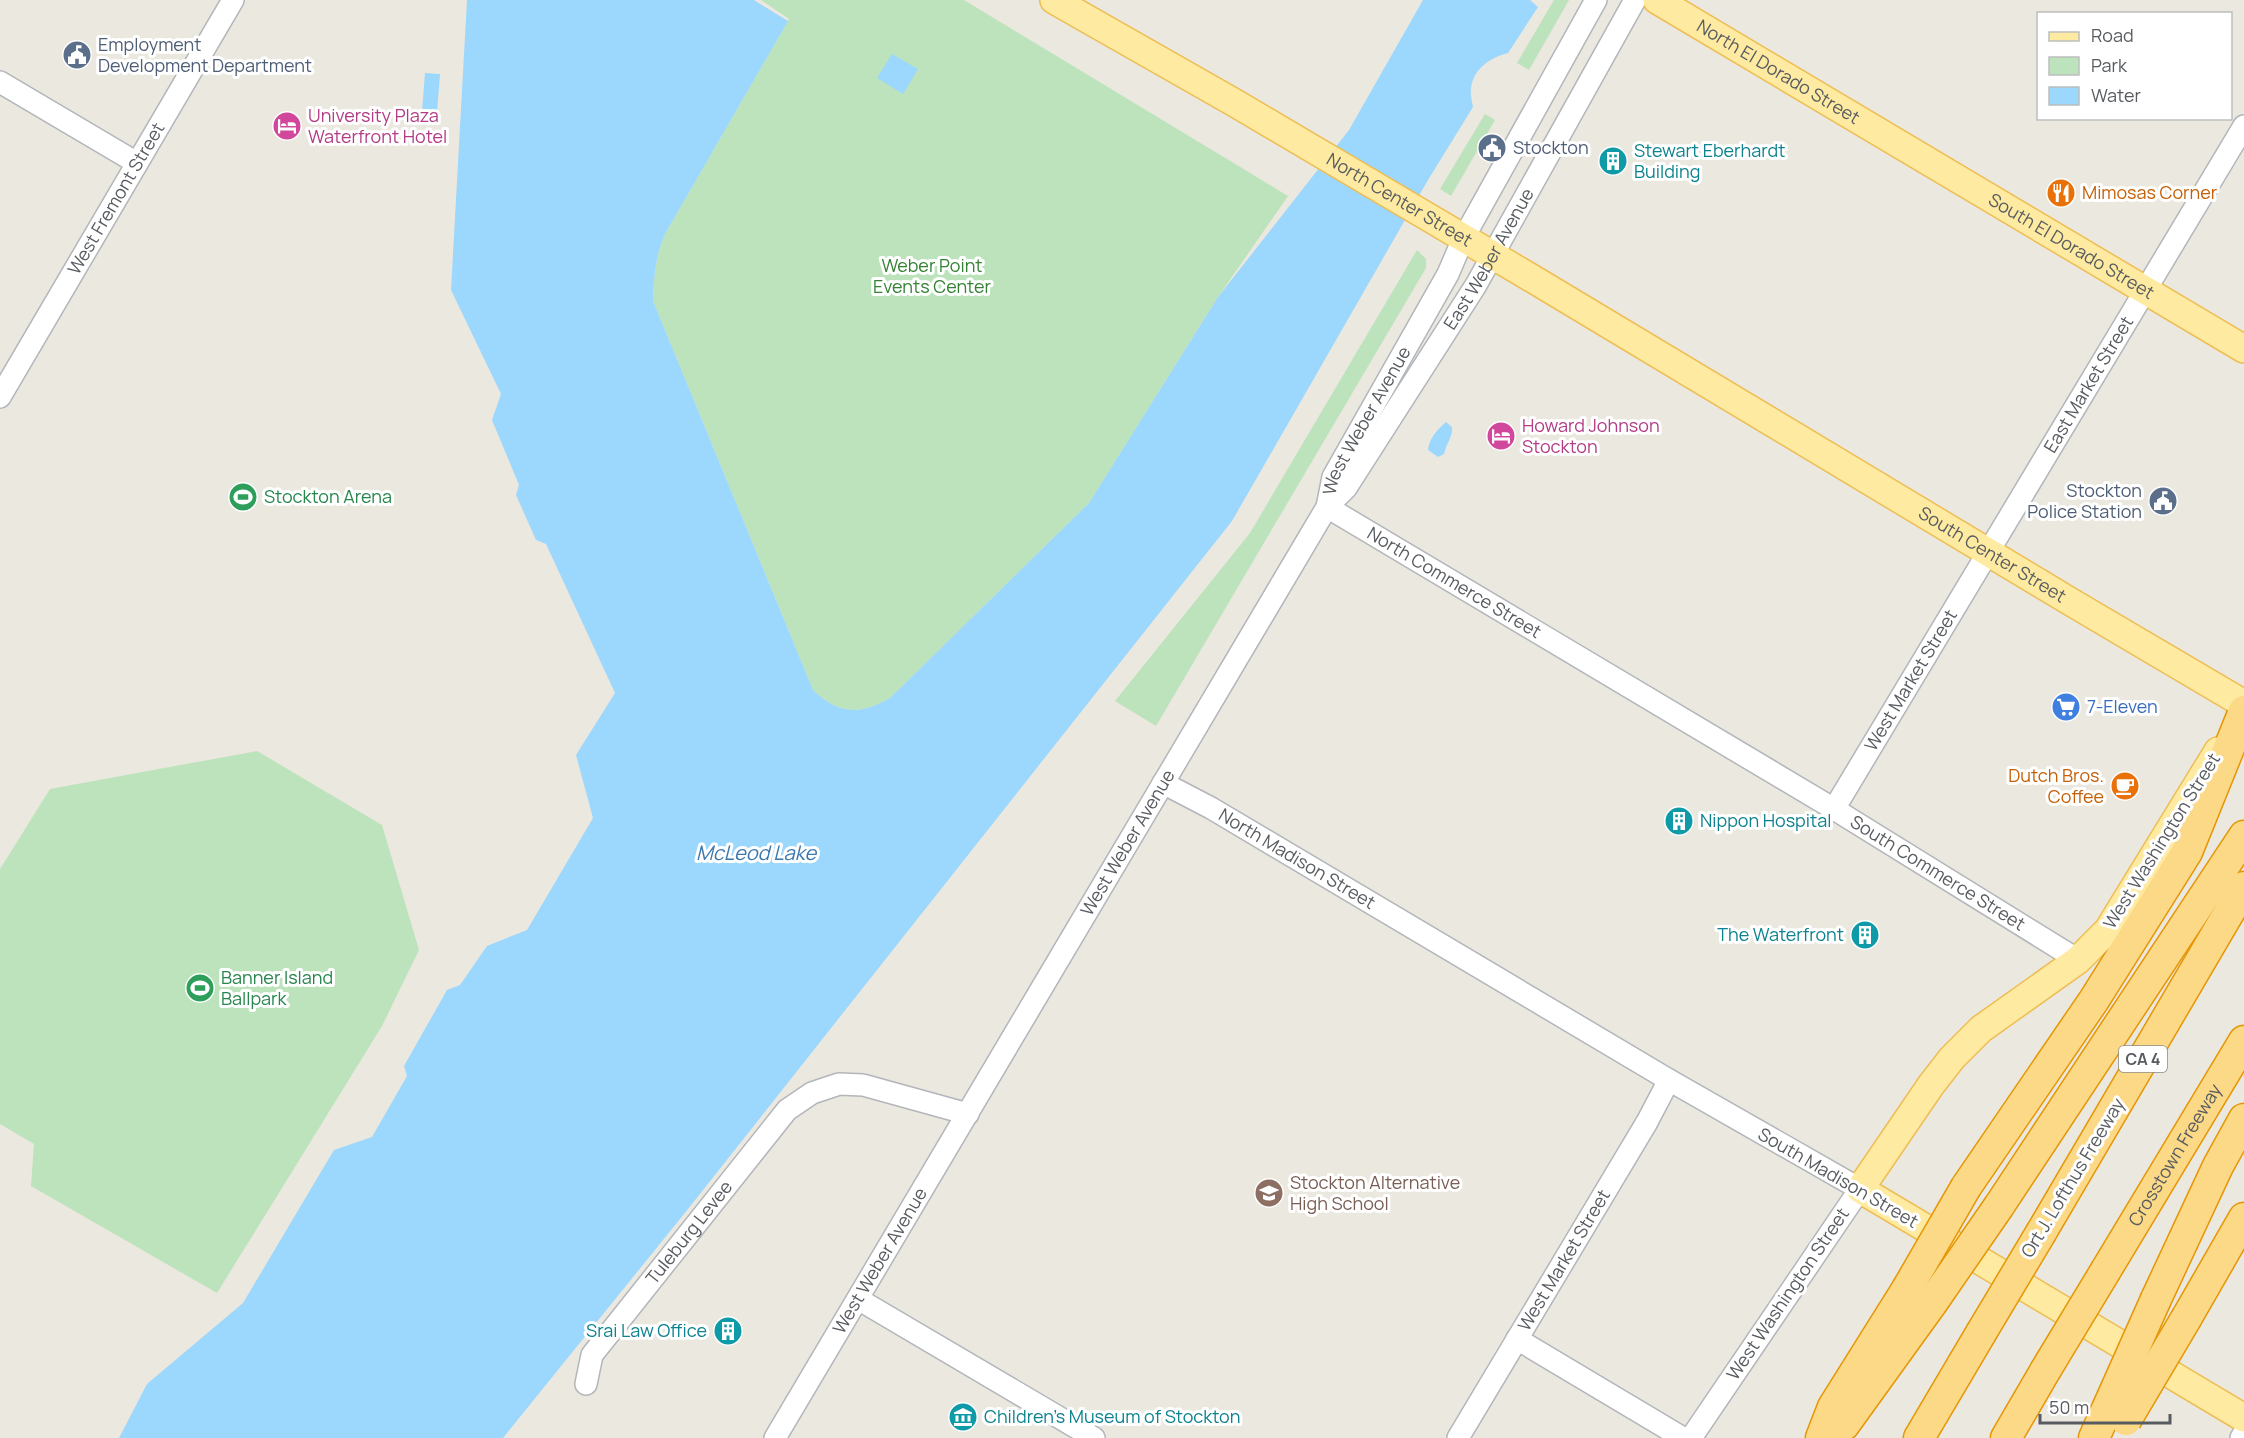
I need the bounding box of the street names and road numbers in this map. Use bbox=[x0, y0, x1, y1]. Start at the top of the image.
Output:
street label: North El Dorado Street bbox=[1693, 13, 1865, 129]
street label: West Fremont Street bbox=[62, 118, 170, 279]
street label: North Center Street bbox=[1322, 147, 1477, 252]
street label: East Weber Avenue bbox=[1438, 183, 1539, 334]
street label: South El Dorado Street bbox=[1985, 187, 2159, 304]
street label: East Market Street bbox=[2038, 311, 2138, 457]
street label: West Weber Avenue bbox=[1317, 342, 1416, 497]
street label: South Center Street bbox=[1914, 500, 2071, 607]
street label: North Commerce Street bbox=[1363, 521, 1546, 643]
street label: West Market Street bbox=[1859, 605, 1962, 755]
street label: West Washington Street bbox=[2097, 748, 2225, 933]
street label: West Weber Avenue bbox=[1074, 765, 1180, 920]
street label: North Madison Street bbox=[1215, 802, 1380, 914]
street label: South Commerce Street bbox=[1846, 809, 2030, 936]
road number: CA 4 bbox=[2119, 1046, 2167, 1072]
street label: Crosstown Freeway bbox=[2122, 1079, 2227, 1230]
street label: Ort J. Lofthus Freeway bbox=[2015, 1093, 2130, 1262]
street label: South Madison Street bbox=[1754, 1121, 1923, 1233]
street label: Tuleburg Levee bbox=[640, 1175, 737, 1289]
street label: West Weber Avenue bbox=[827, 1183, 932, 1338]
street label: West Market Street bbox=[1512, 1184, 1615, 1335]
street label: West Washington Street bbox=[1720, 1203, 1854, 1384]

